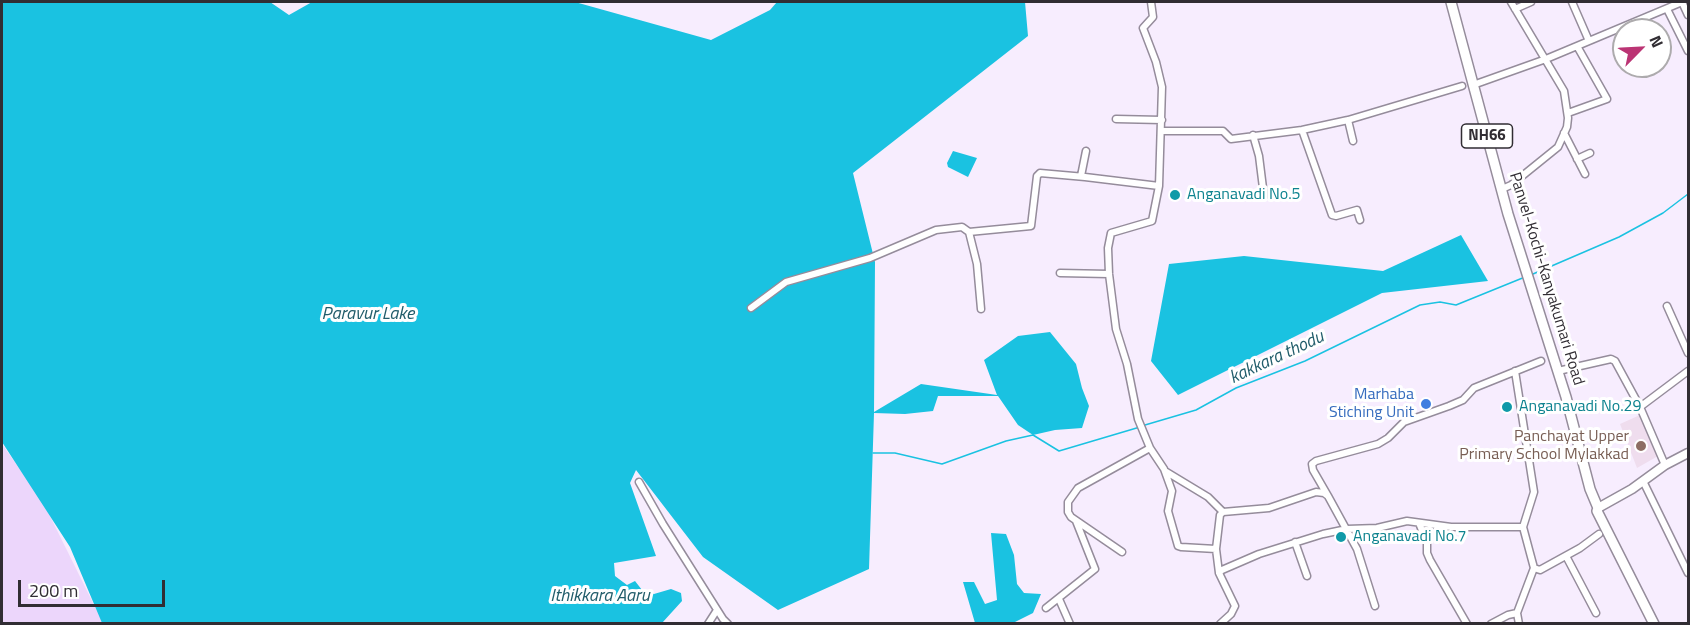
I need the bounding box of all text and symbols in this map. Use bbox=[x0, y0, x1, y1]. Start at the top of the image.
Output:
north arrow bbox=[1612, 18, 1672, 78]
text: N bbox=[1643, 32, 1670, 51]
road number: NH66 bbox=[1462, 124, 1512, 148]
street label: Panvel-Kochi-Kanyakumari Road bbox=[1504, 170, 1588, 388]
place label: Anganavadi No.5 bbox=[1187, 185, 1301, 205]
marker: Anganavadi No.5 bbox=[1168, 188, 1182, 202]
water label: Paravur Lake bbox=[322, 304, 414, 326]
water label: kakkara thodu bbox=[1226, 327, 1328, 389]
place label: Marhaba Stiching Unit bbox=[1329, 385, 1414, 423]
marker: Marhaba Stiching Unit bbox=[1419, 397, 1433, 411]
place label: Anganavadi No.29 bbox=[1519, 397, 1642, 417]
marker: Anganavadi No.29 bbox=[1500, 400, 1514, 414]
place label: Panchayat Upper Primary School Mylakkad bbox=[1459, 427, 1629, 465]
marker: Panchayat Upper Primary School Mylakkad bbox=[1634, 439, 1648, 453]
place label: Anganavadi No.7 bbox=[1353, 527, 1467, 547]
marker: Anganavadi No.7 bbox=[1334, 530, 1348, 544]
scale bar bbox=[21, 568, 168, 606]
text: 200 m bbox=[29, 577, 78, 604]
water label: Ithikkara Aaru bbox=[550, 586, 650, 608]

